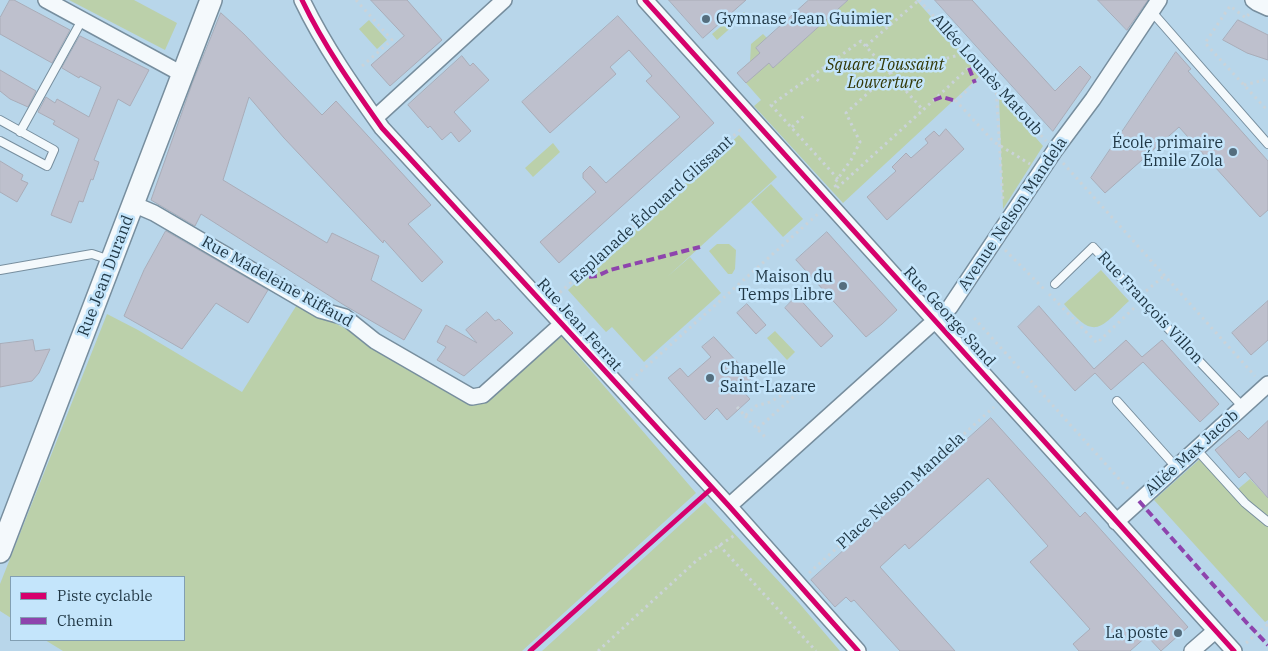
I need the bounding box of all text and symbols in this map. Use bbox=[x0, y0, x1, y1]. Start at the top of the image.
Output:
place label: Gymnase Jean Guimier bbox=[716, 9, 891, 29]
street label: Allée Lounès Matoub bbox=[927, 10, 1047, 140]
marker: Gymnase Jean Guimier bbox=[700, 13, 712, 25]
park label: Square Toussaint Louverture bbox=[826, 55, 944, 93]
street label: Esplanade Édouard Glissant bbox=[567, 132, 737, 288]
place label: École primaire Émile Zola bbox=[1112, 133, 1223, 171]
street label: Avenue Nelson Mandela bbox=[954, 134, 1072, 294]
marker: École primaire Émile Zola bbox=[1227, 146, 1239, 158]
street label: Rue Jean Durand bbox=[74, 213, 138, 339]
street label: Rue Madeleine Riffaud bbox=[198, 232, 356, 332]
street label: Rue François Villon bbox=[1093, 248, 1207, 368]
street label: Rue George Sand bbox=[899, 263, 999, 371]
place label: Maison du Temps Libre bbox=[738, 267, 833, 305]
street label: Rue Jean Ferrat bbox=[532, 275, 626, 375]
marker: Maison du Temps Libre bbox=[837, 280, 849, 292]
place label: Chapelle Saint-Lazare bbox=[720, 359, 816, 397]
marker: Chapelle Saint-Lazare bbox=[704, 372, 716, 384]
street label: Allée Max Jacob bbox=[1141, 406, 1243, 500]
street label: Place Nelson Mandela bbox=[833, 429, 969, 553]
legend bbox=[10, 576, 185, 641]
text: Piste cyclable bbox=[57, 586, 153, 605]
text: Chemin bbox=[57, 611, 113, 630]
place label: La poste bbox=[1105, 623, 1168, 643]
marker: La poste bbox=[1172, 627, 1184, 639]

